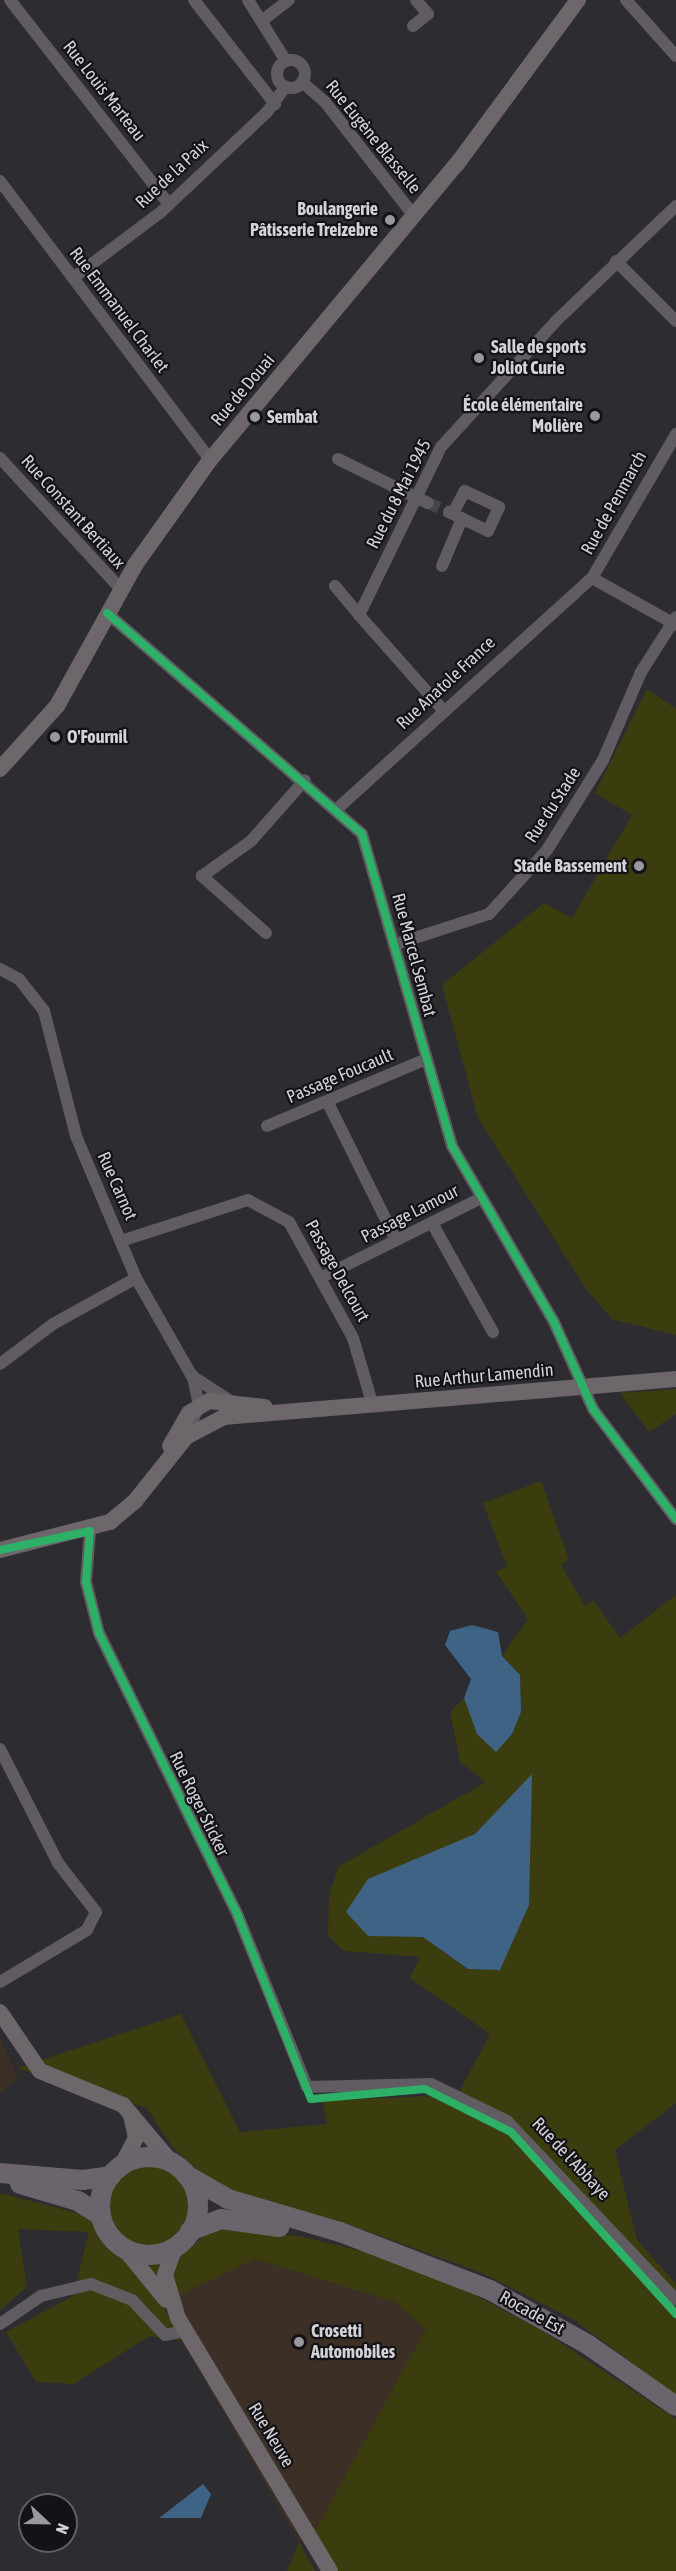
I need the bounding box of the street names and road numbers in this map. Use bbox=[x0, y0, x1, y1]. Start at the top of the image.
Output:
street label: Rue Louis Marteau bbox=[58, 37, 150, 145]
street label: Rue Eugène Blasselle bbox=[321, 76, 425, 198]
street label: Rue de la Paix bbox=[131, 135, 213, 213]
street label: Rue Emmanuel Charlet bbox=[65, 243, 173, 377]
street label: Rue de Douai bbox=[207, 350, 279, 430]
street label: Rue du 8 Mai 1945 bbox=[362, 436, 436, 552]
street label: Rue de Penmarch bbox=[577, 447, 651, 559]
street label: Rue Constant Bertiaux bbox=[16, 451, 130, 573]
street label: Rue Anatole France bbox=[392, 632, 500, 734]
street label: Rue du Stade bbox=[521, 763, 585, 847]
street label: Rue Marcel Sembat bbox=[387, 891, 441, 1019]
street label: Passage Foucault bbox=[283, 1044, 397, 1108]
street label: Rue Carnot bbox=[92, 1148, 142, 1224]
street label: Passage Lamour bbox=[358, 1180, 462, 1248]
street label: Passage Delcourt bbox=[300, 1216, 374, 1326]
street label: Rue Arthur Lamendin bbox=[414, 1359, 554, 1393]
street label: Rue Roger Sticker bbox=[164, 1748, 234, 1860]
street label: Rue de l'Abbaye bbox=[527, 2113, 615, 2205]
street label: Rocade Est bbox=[496, 2286, 568, 2340]
street label: Rue Neuve bbox=[243, 2399, 299, 2471]

